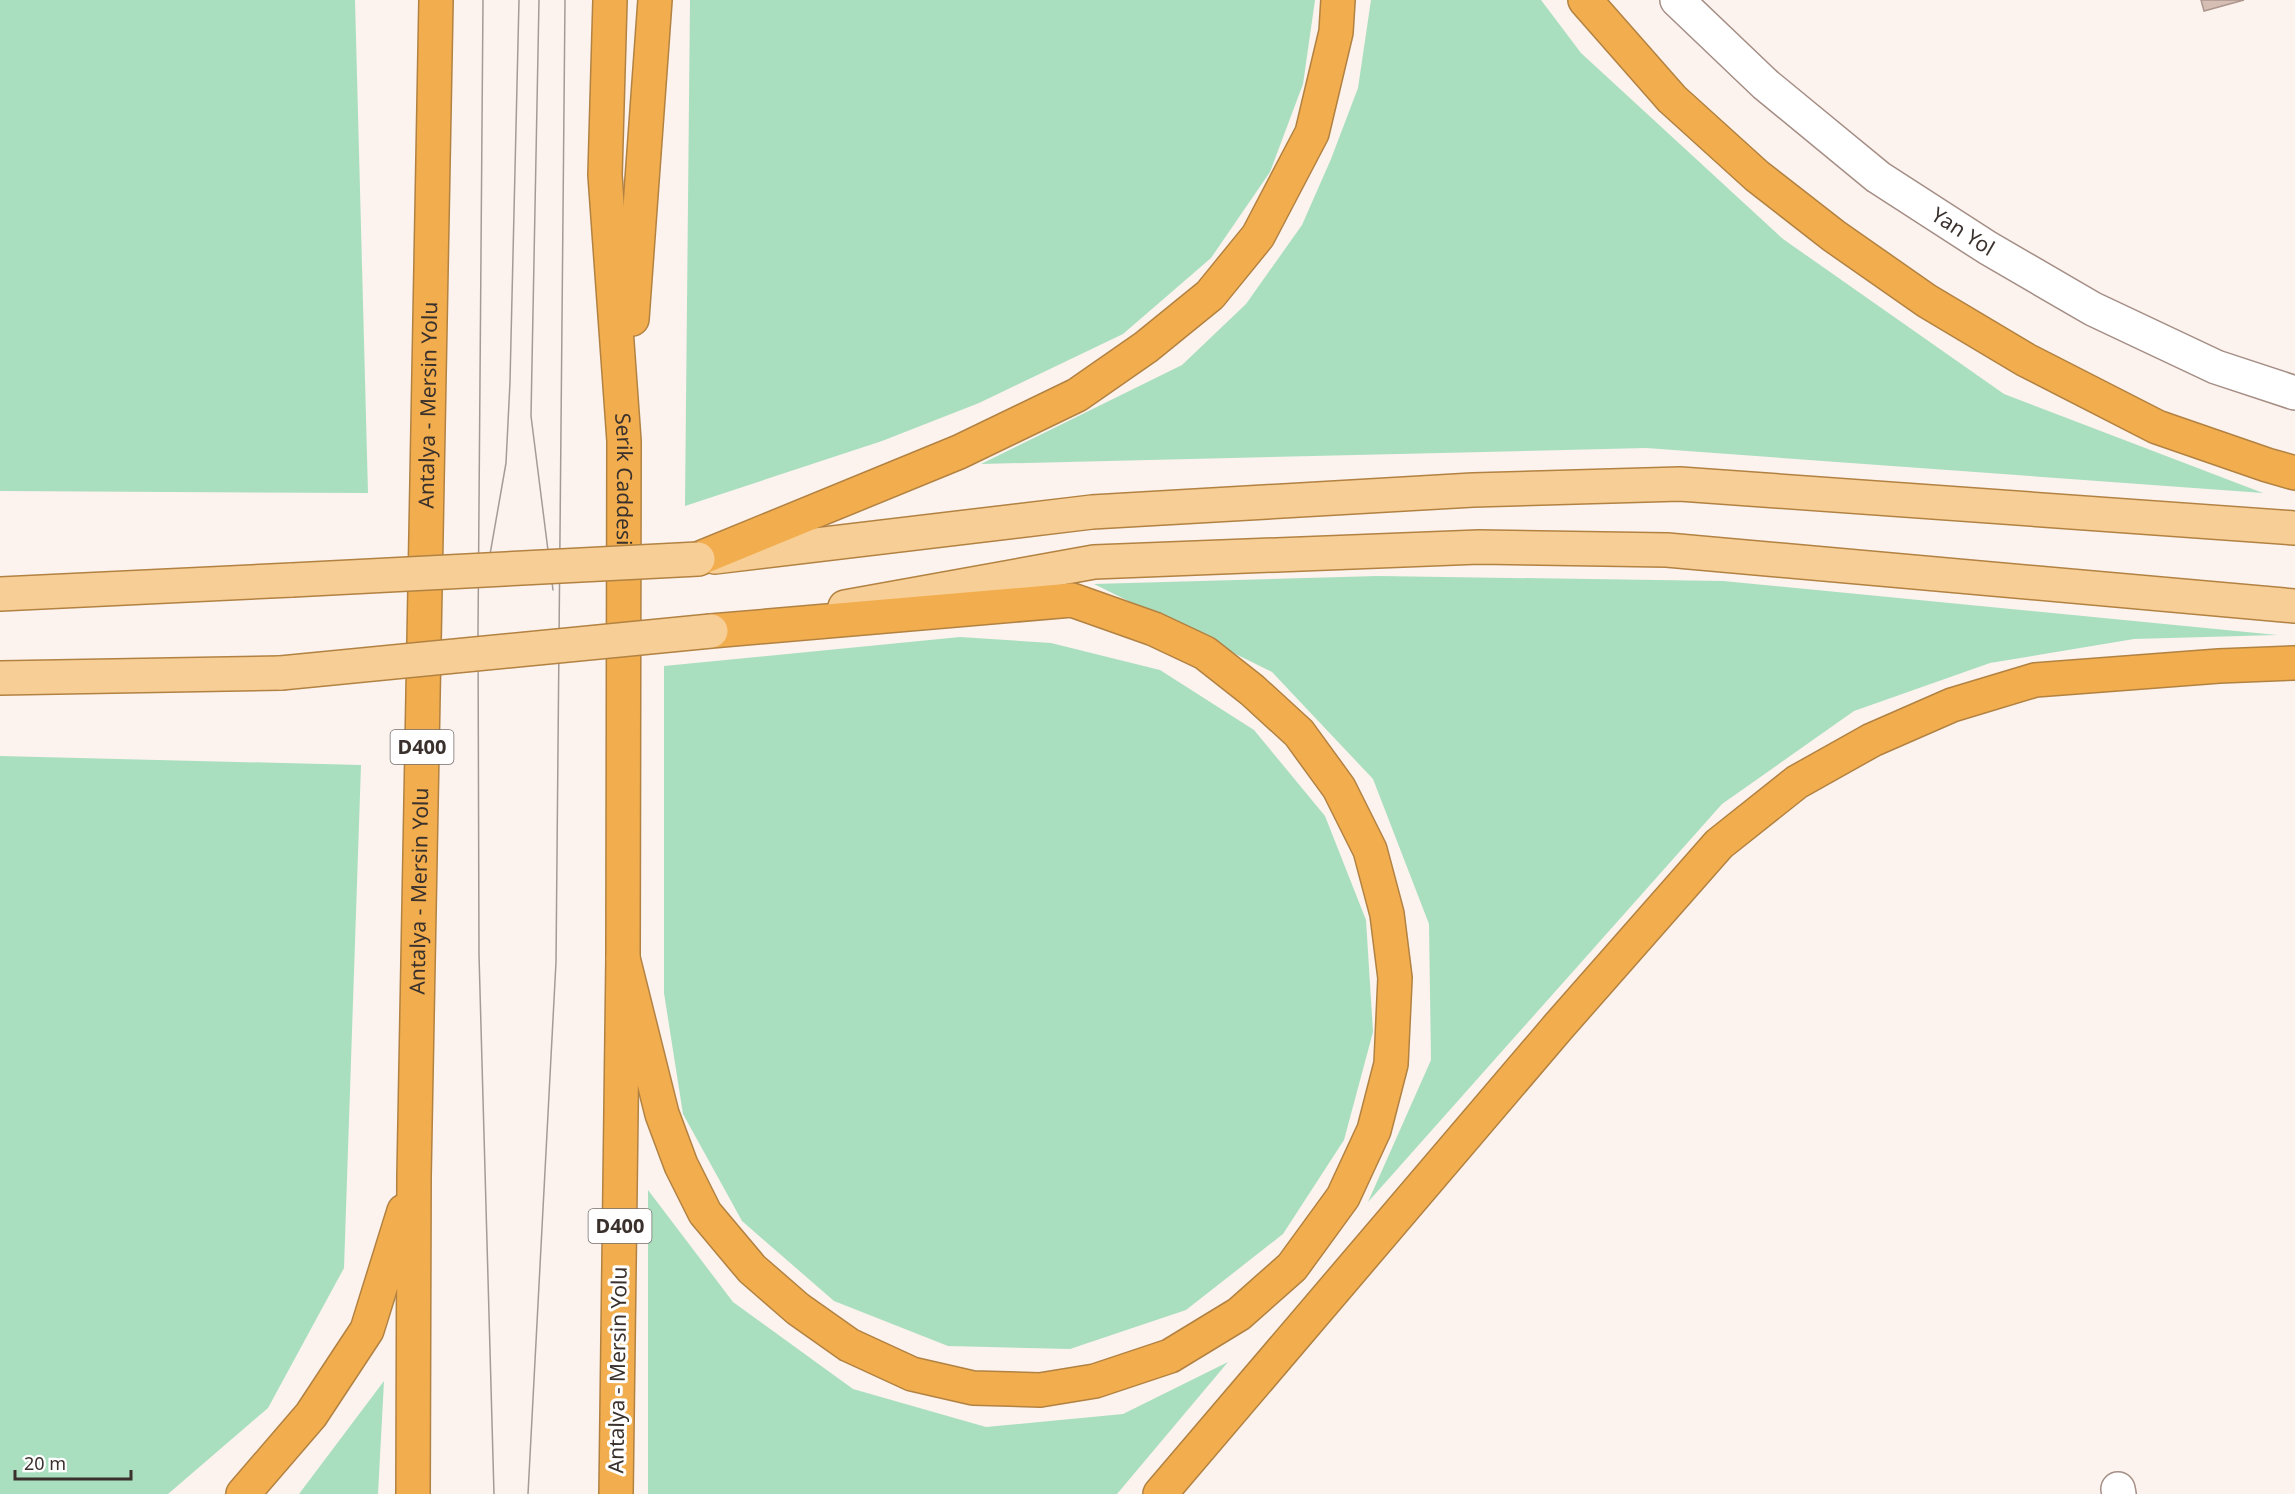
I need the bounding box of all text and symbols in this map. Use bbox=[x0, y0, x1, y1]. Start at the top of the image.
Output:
street label: Yan Yol bbox=[1926, 200, 2000, 262]
street label: Antalya - Mersin Yolu bbox=[411, 301, 443, 509]
street label: Serik Caddesi bbox=[609, 412, 639, 545]
road number: D400 bbox=[390, 730, 454, 764]
street label: Antalya - Mersin Yolu bbox=[402, 787, 434, 995]
road number: D400 bbox=[588, 1209, 652, 1243]
street label: Antalya - Mersin Yolu bbox=[601, 1266, 633, 1474]
scale bar bbox=[15, 1443, 130, 1481]
text: 20 m bbox=[24, 1451, 66, 1475]

